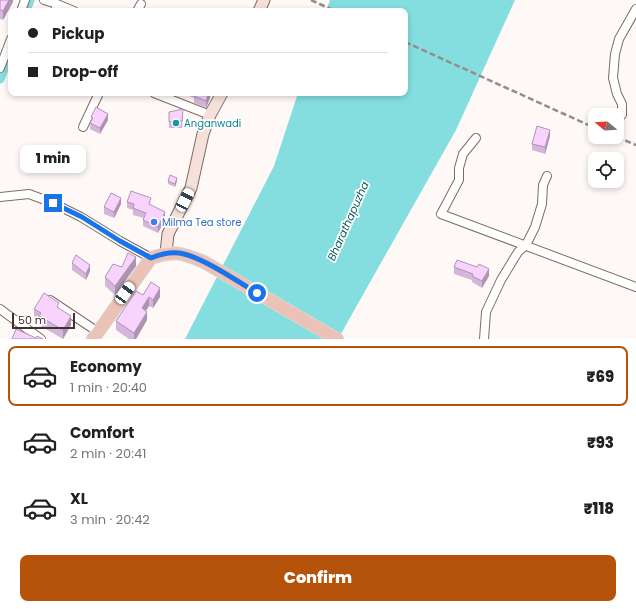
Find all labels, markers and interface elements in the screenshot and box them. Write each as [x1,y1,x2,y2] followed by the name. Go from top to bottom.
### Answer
[52,23,104,44] text: Pickup
[52,61,118,82] text: Drop-off
[588,108,624,144] north arrow
[588,108,624,188] map controls
[184,116,241,131] place label: Anganwadi
[171,118,181,128] marker: Anganwadi
[20,145,86,173] callout: 1 min
[36,149,70,168] text: 1 min
[588,152,624,188] button: locate
[323,178,373,263] water label: Bharathapuzha
[174,187,196,213] car
[44,194,62,212] route end
[162,215,242,230] place label: Milma Tea store
[149,217,159,227] marker: Milma Tea store
[113,280,137,306] car
[248,284,266,302] route start
[12,311,75,330] scale bar
[18,312,46,328] text: 50 m
[70,356,142,377] text: Economy
[22,358,58,394] icon: car
[587,366,614,387] text: ₹69
[70,378,147,397] text: 1 min · 20:40
[70,422,134,443] text: Comfort
[22,424,58,460] icon: car
[587,432,614,453] text: ₹93
[70,444,146,463] text: 2 min · 20:41
[70,488,88,509] text: XL
[22,490,58,526] icon: car
[584,498,614,519] text: ₹118
[70,510,150,529] text: 3 min · 20:42
[20,555,616,601] button: Confirm

